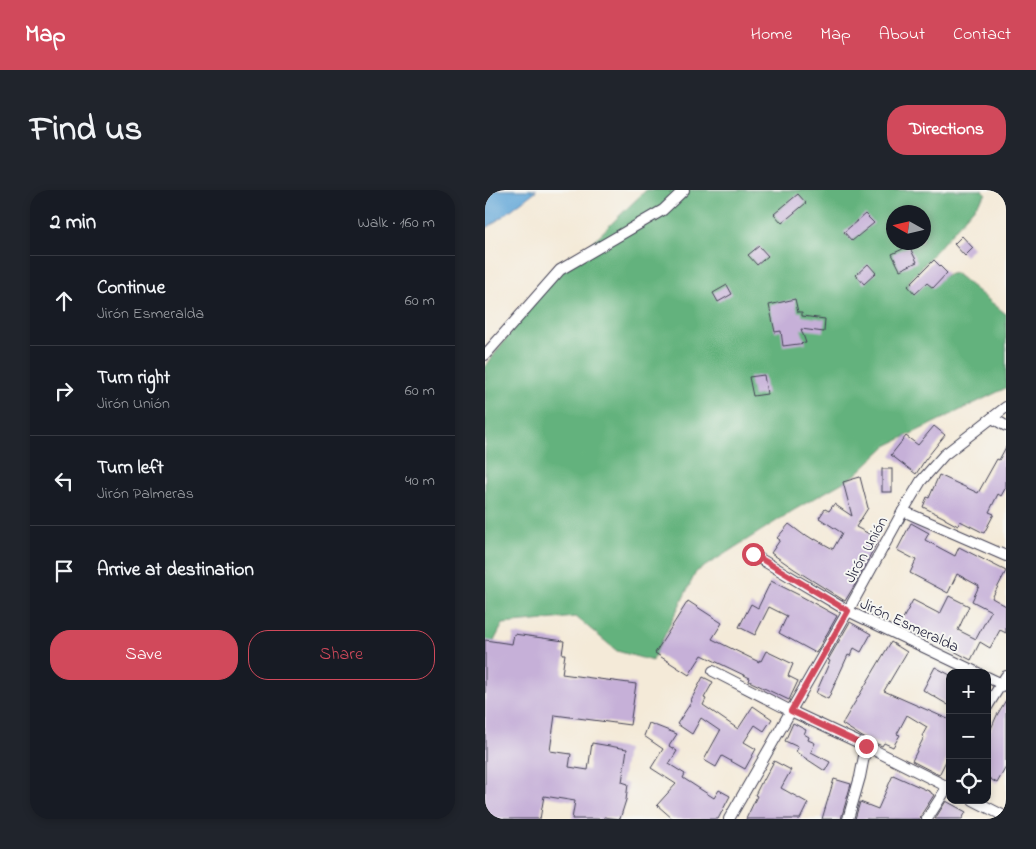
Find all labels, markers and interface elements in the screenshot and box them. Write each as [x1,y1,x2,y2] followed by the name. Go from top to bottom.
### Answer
[25,18,66,53] text: Map
[751,22,792,48] text: Home
[820,22,851,48] text: Map
[879,22,925,48] text: About
[953,22,1011,48] text: Contact
[30,105,142,156] text: Find us
[887,105,1006,155] button: Directions
[886,205,931,250] north arrow
[50,208,96,238] text: 2 min
[357,211,435,235] text: Walk · 160 m
[97,275,165,302] text: Continue
[50,287,78,315] icon: ahead
[405,289,435,313] text: 60 m
[97,302,204,326] text: Jirón Esmeralda
[97,365,170,392] text: Turn right
[50,377,78,405] icon: right
[405,379,435,403] text: 60 m
[97,392,170,416] text: Jirón Unión
[97,455,164,482] text: Turn left
[50,467,78,495] icon: left
[405,469,435,493] text: 40 m
[97,482,194,506] text: Jirón Palmeras
[839,512,895,588] street label: Jirón Unión
[742,543,765,566] route start
[50,557,78,585] icon: arrive
[97,557,254,584] text: Arrive at destination
[856,592,963,659] street label: Jirón Esmeralda
[50,630,238,680] button: Save
[248,630,435,680] button: Share
[946,669,991,804] map controls
[946,669,991,714] button: +
[946,714,991,759] button: −
[855,735,878,758] route end
[946,759,991,804] button: locate

